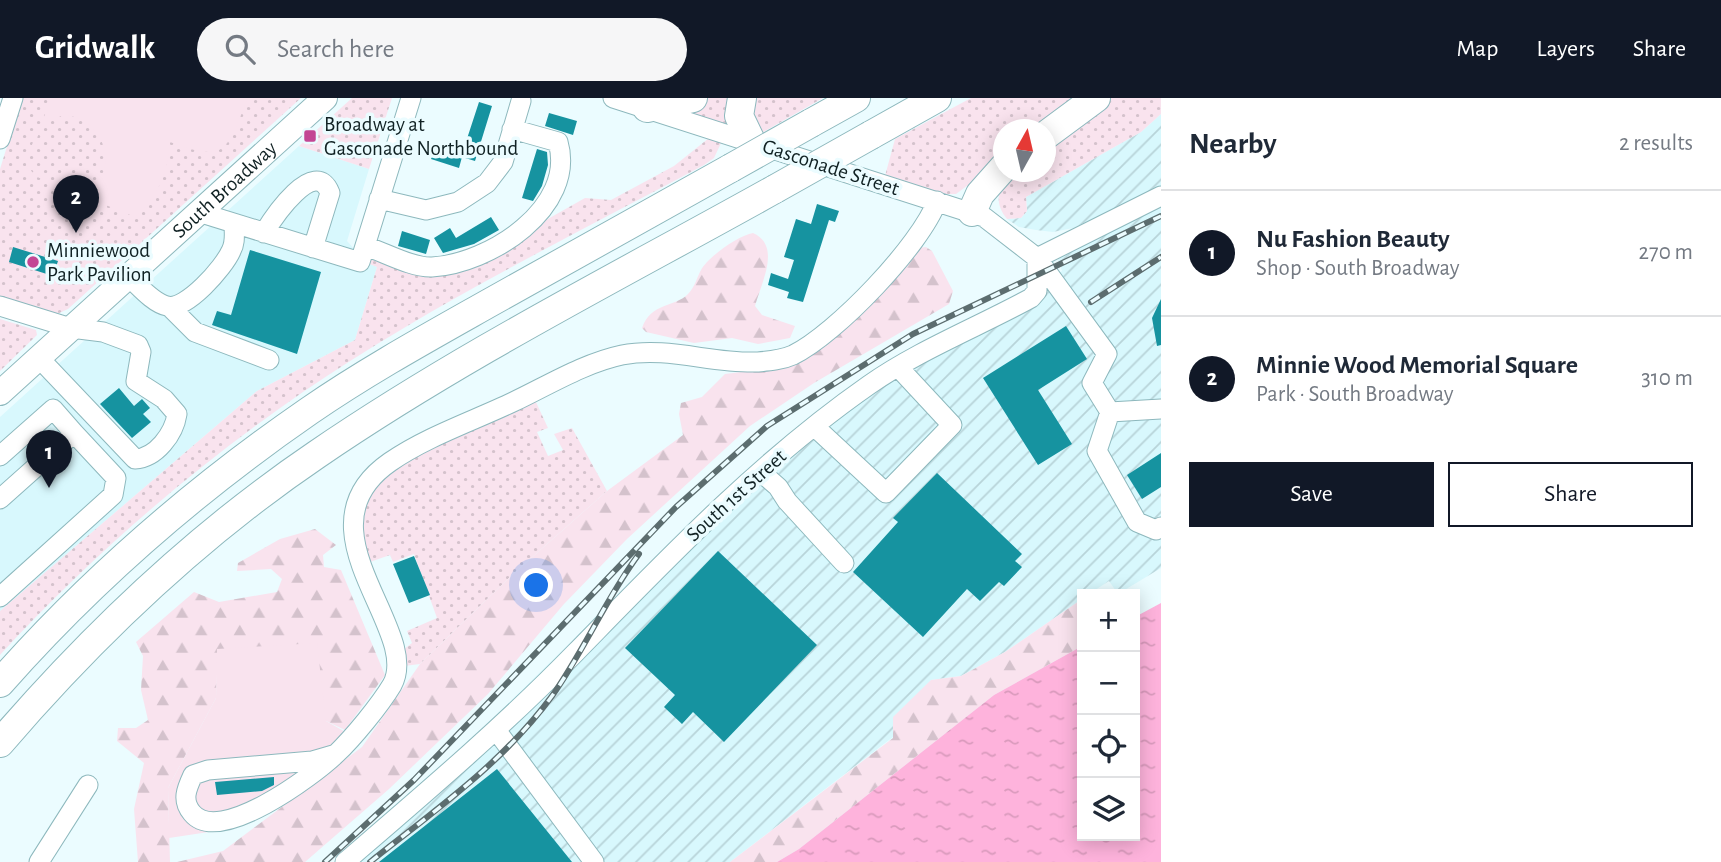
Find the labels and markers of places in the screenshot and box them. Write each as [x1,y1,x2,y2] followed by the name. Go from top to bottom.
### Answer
[324,114,518,159] place label: Broadway at Gasconade Northbound
[302,128,318,144] marker: Broadway at Gasconade Northbound
[53,175,99,233] pin: 2
[47,240,152,285] place label: Minniewood Park Pavilion
[25,254,41,270] marker: Minniewood Park Pavilion
[26,430,72,488] pin: 1

